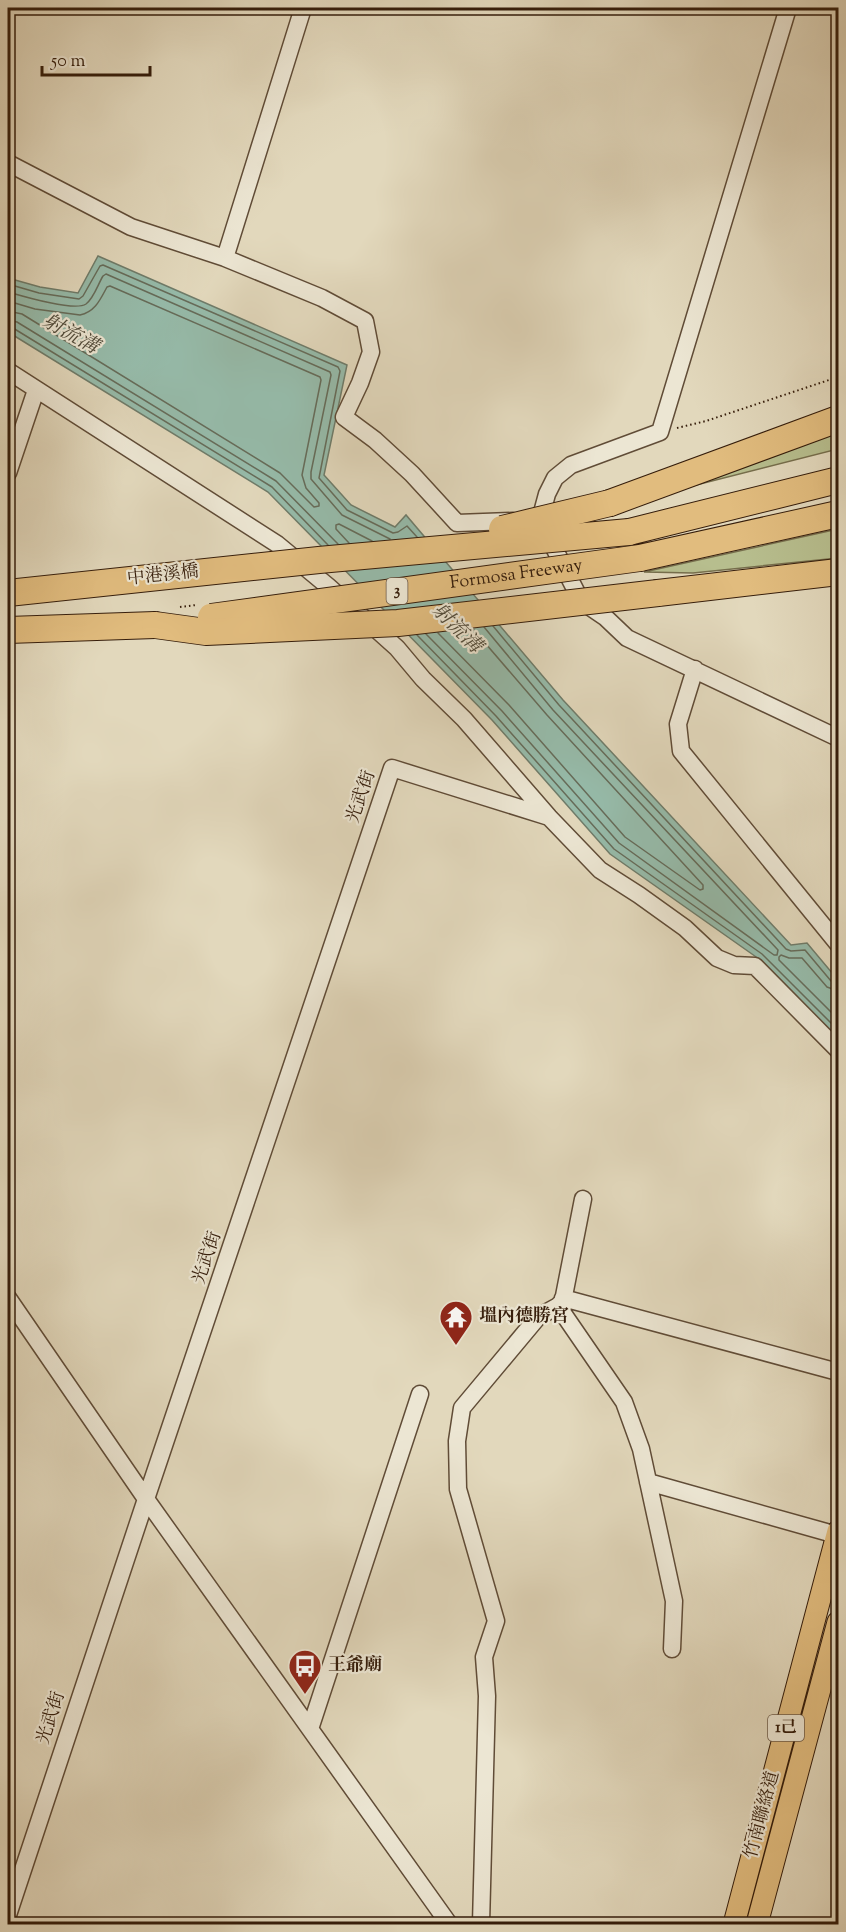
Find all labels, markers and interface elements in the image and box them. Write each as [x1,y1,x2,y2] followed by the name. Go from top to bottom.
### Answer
[42,39,150,77] scale bar
[50,49,86,75] text: 50 m
[37,308,106,364] water label: 射流溝
[448,553,584,597] street label: Formosa Freeway
[126,559,200,593] street label: 中港溪橋
[386,578,408,604] road number: 3
[425,598,490,663] water label: 射流溝
[341,767,383,827] street label: 光武街
[187,1228,229,1288] street label: 光武街
[438,1299,474,1346] temple icon: 塭內德勝宮
[479,1304,569,1330] place label: 塭內德勝宮
[287,1648,323,1695] bus stop icon: 王爺廟
[328,1653,382,1679] place label: 王爺廟
[31,1688,73,1748] street label: 光武街
[768,1715,804,1741] road number: 1己
[739,1768,787,1862] street label: 竹南聯絡道

